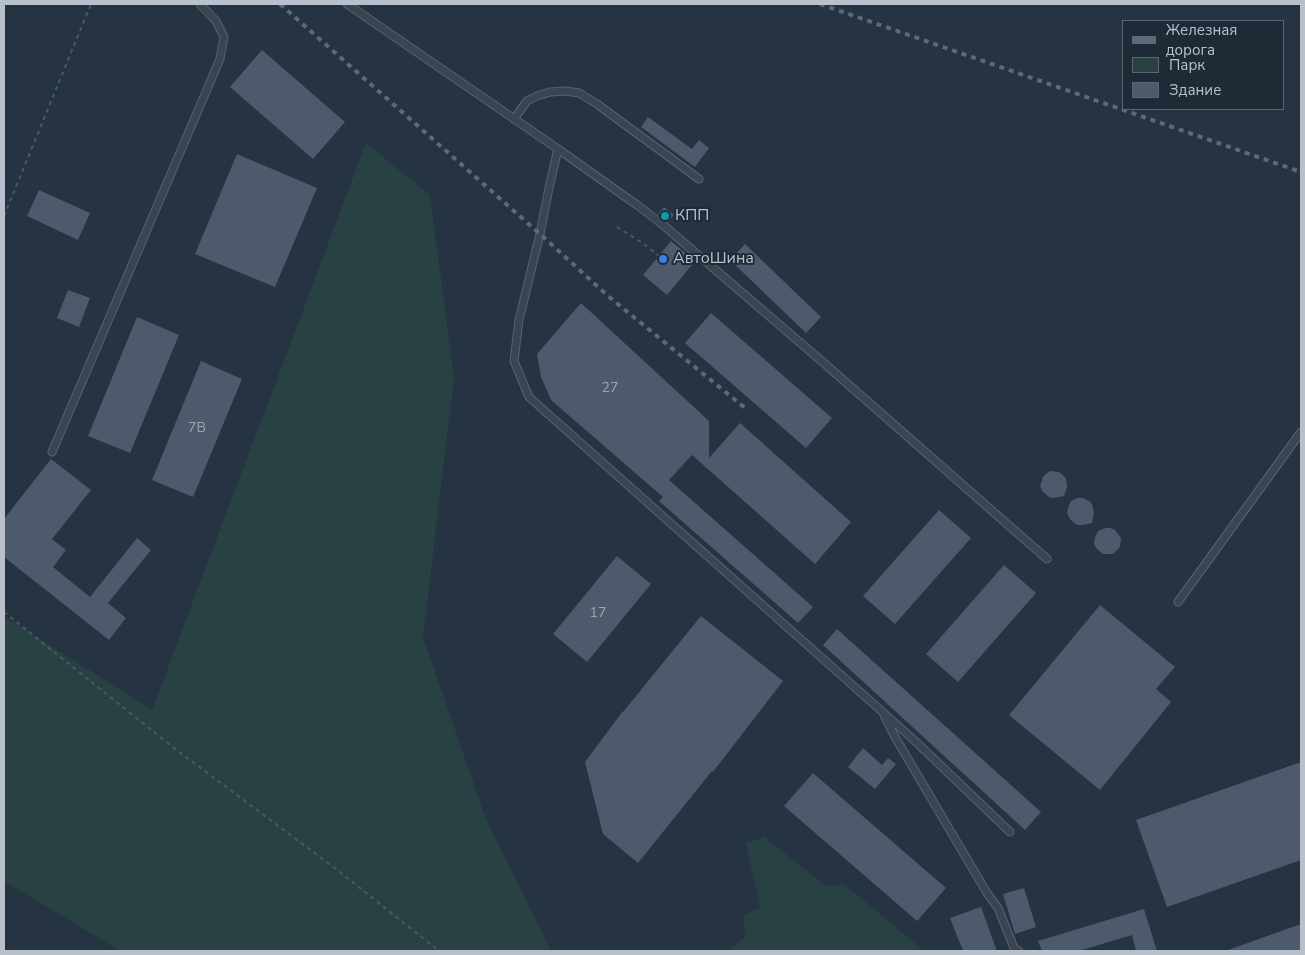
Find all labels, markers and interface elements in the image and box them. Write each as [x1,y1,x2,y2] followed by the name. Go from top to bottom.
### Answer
[1122,20,1285,110] legend
[1166,20,1237,60] text: Железная дорога
[1169,55,1205,75] text: Парк
[1169,80,1221,100] text: Здание
[675,206,709,226] place label: КПП
[659,210,671,222] marker: КПП
[673,249,754,269] place label: АвтоШина
[657,253,669,265] marker: АвтоШина
[602,381,618,397] house number: 27
[188,421,206,437] house number: 7В
[590,606,606,622] house number: 17

